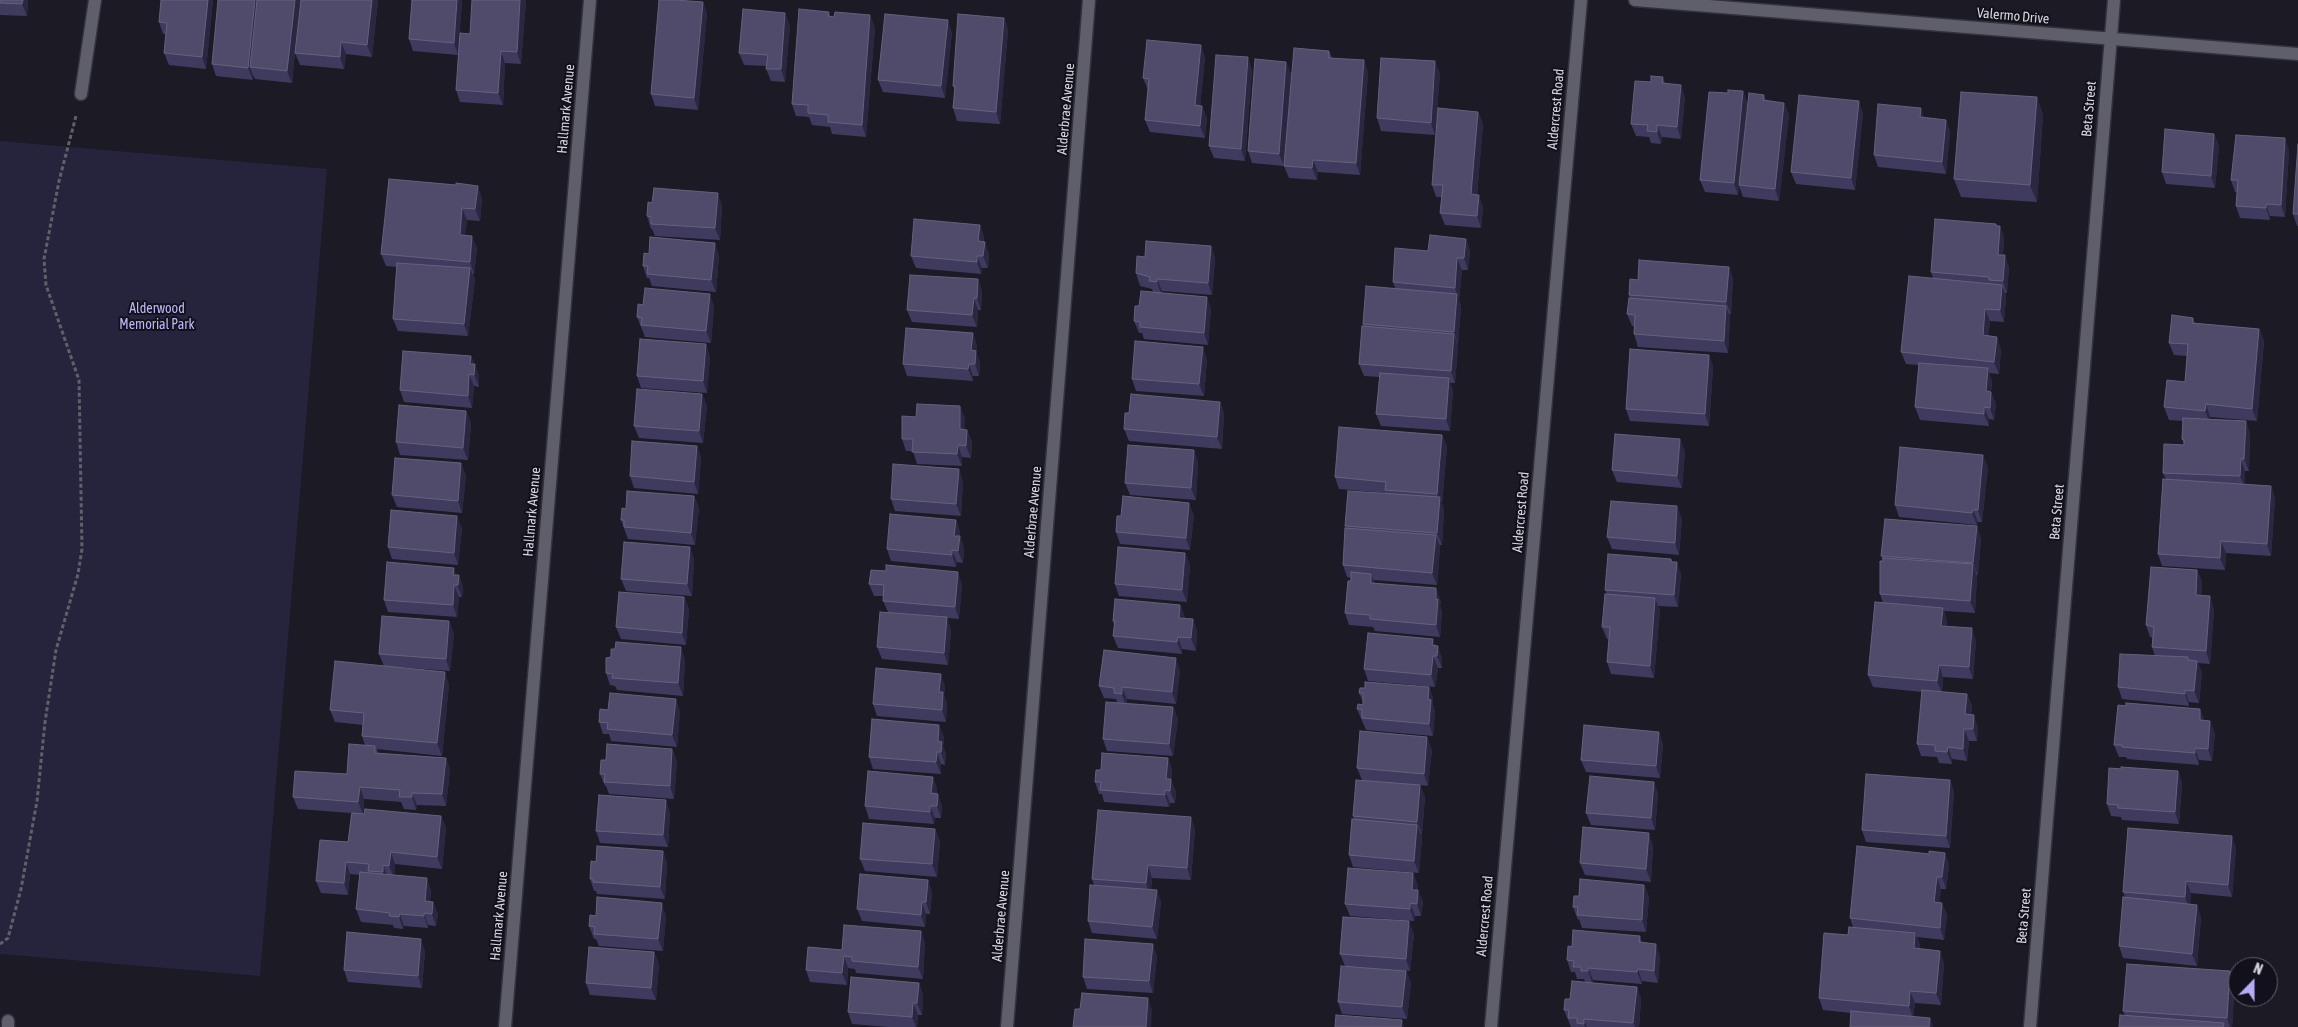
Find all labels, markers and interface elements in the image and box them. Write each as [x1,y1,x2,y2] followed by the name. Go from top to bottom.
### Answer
[1976,4,2050,28] street label: Valermo Drive
[1054,63,1078,155] street label: Alderbrae Avenue
[554,64,578,154] street label: Hallmark Avenue
[1544,68,1568,150] street label: Aldercrest Road
[2078,80,2100,138] street label: Beta Street
[119,301,195,334] park label: Alderwood Memorial Park
[1021,466,1045,558] street label: Alderbrae Avenue
[520,467,544,557] street label: Hallmark Avenue
[1509,471,1533,553] street label: Aldercrest Road
[2046,483,2068,541] street label: Beta Street
[989,870,1013,962] street label: Alderbrae Avenue
[487,871,511,961] street label: Hallmark Avenue
[1473,875,1497,957] street label: Aldercrest Road
[2013,887,2035,945] street label: Beta Street
[2228,957,2278,1007] north arrow
[2251,960,2265,978] text: N

